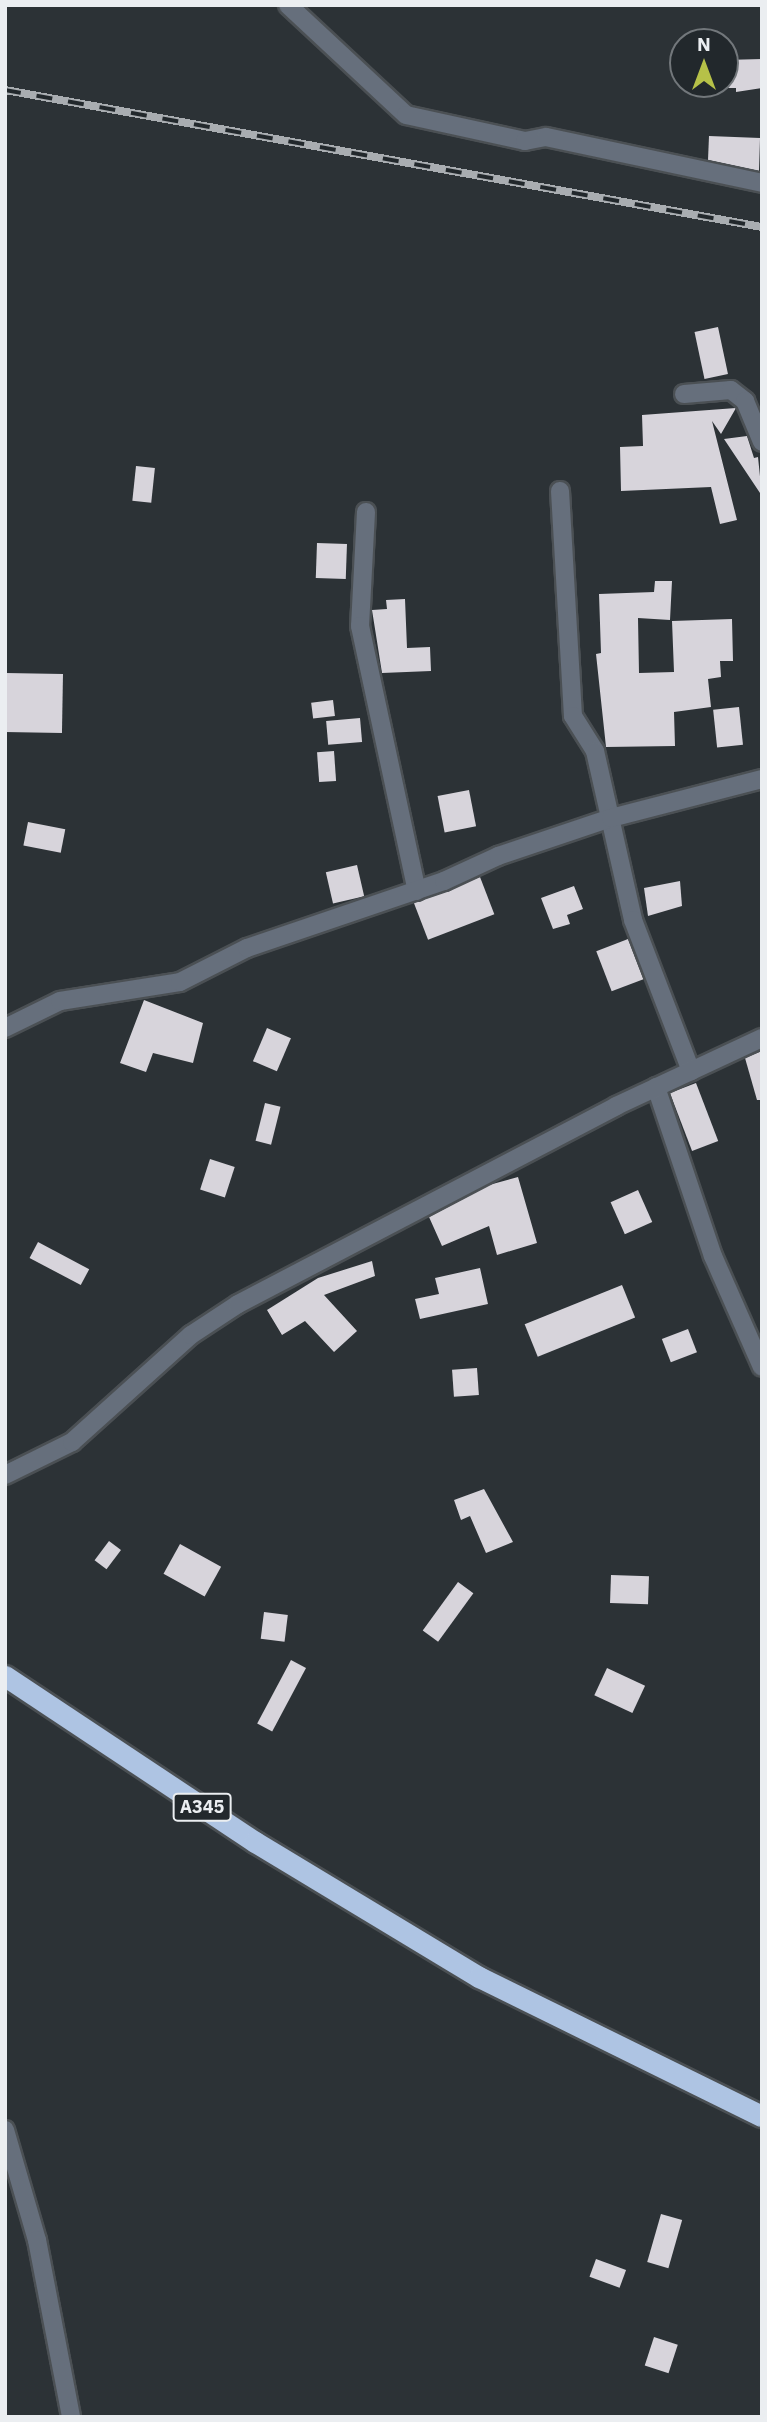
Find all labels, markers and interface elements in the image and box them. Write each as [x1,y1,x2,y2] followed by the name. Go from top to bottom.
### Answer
[669,28,739,98] north arrow
[697,32,711,56] text: N
[172,1793,232,1822] road number: A345

